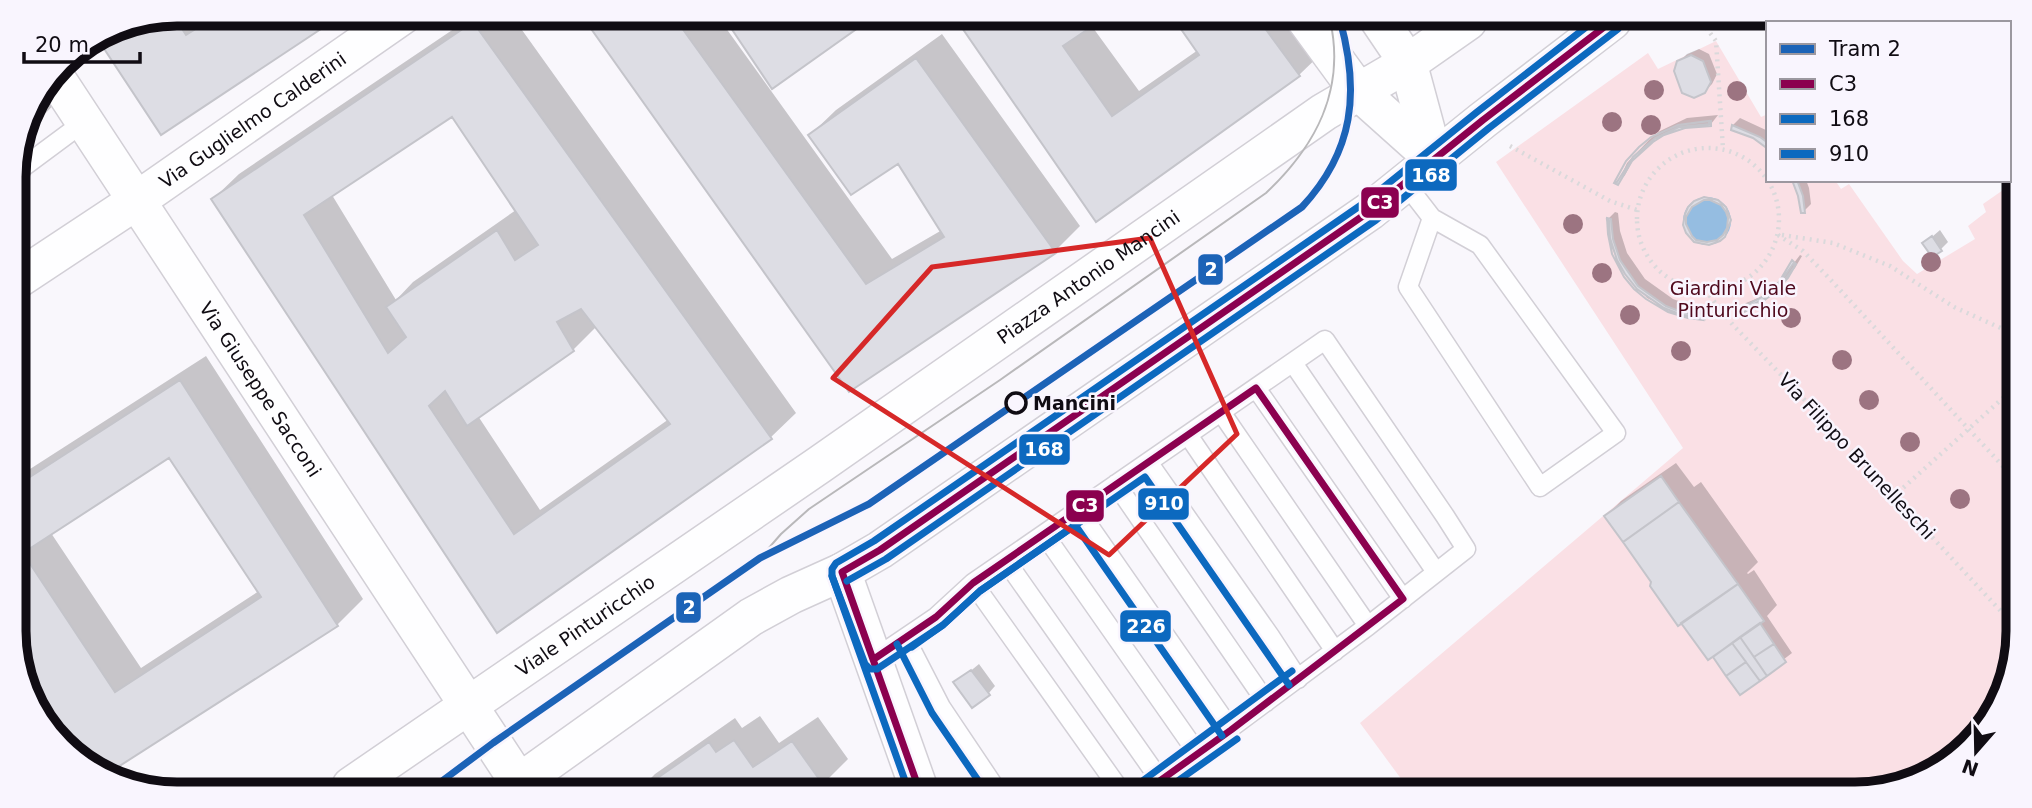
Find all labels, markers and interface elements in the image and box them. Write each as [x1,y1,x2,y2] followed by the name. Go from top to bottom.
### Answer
[24,21,140,65] scale bar
[1766,21,2011,182] legend
[35,33,89,57] text: 20 m
[1828,37,1901,61] text: Tram 2
[155,47,350,192] street label: Via Guglielmo Calderini
[1829,72,1857,96] text: C3
[1829,107,1869,131] text: 168
[1829,142,1869,166] text: 910
[1404,158,1458,192] line badge: 168
[1411,164,1451,186] text: 168
[1360,186,1400,219] line badge: C3
[1366,191,1394,213] text: C3
[993,205,1184,348] street label: Piazza Antonio Mancini
[1197,253,1224,286] line badge: 2
[1204,258,1218,280] text: 2
[1670,277,1796,321] park label: Giardini Viale Pinturicchio
[195,298,326,481] street label: Via Giuseppe Sacconi
[1774,368,1940,544] street label: Via Filippo Brunelleschi
[1005,392,1027,414] marker: Mancini
[1033,392,1116,414] place label: Mancini
[1018,433,1071,466] line badge: 168
[1024,438,1064,460] text: 168
[1137,487,1190,521] line badge: 910
[1065,489,1105,523] line badge: C3
[1144,492,1184,514] text: 910
[1071,494,1099,516] text: C3
[512,570,659,681] street label: Viale Pinturicchio
[675,591,702,624] line badge: 2
[682,596,696,618] text: 2
[1119,609,1172,643] line badge: 226
[1126,615,1166,637] text: 226
[1941,717,2011,787] north arrow
[1959,755,1981,781] text: N

